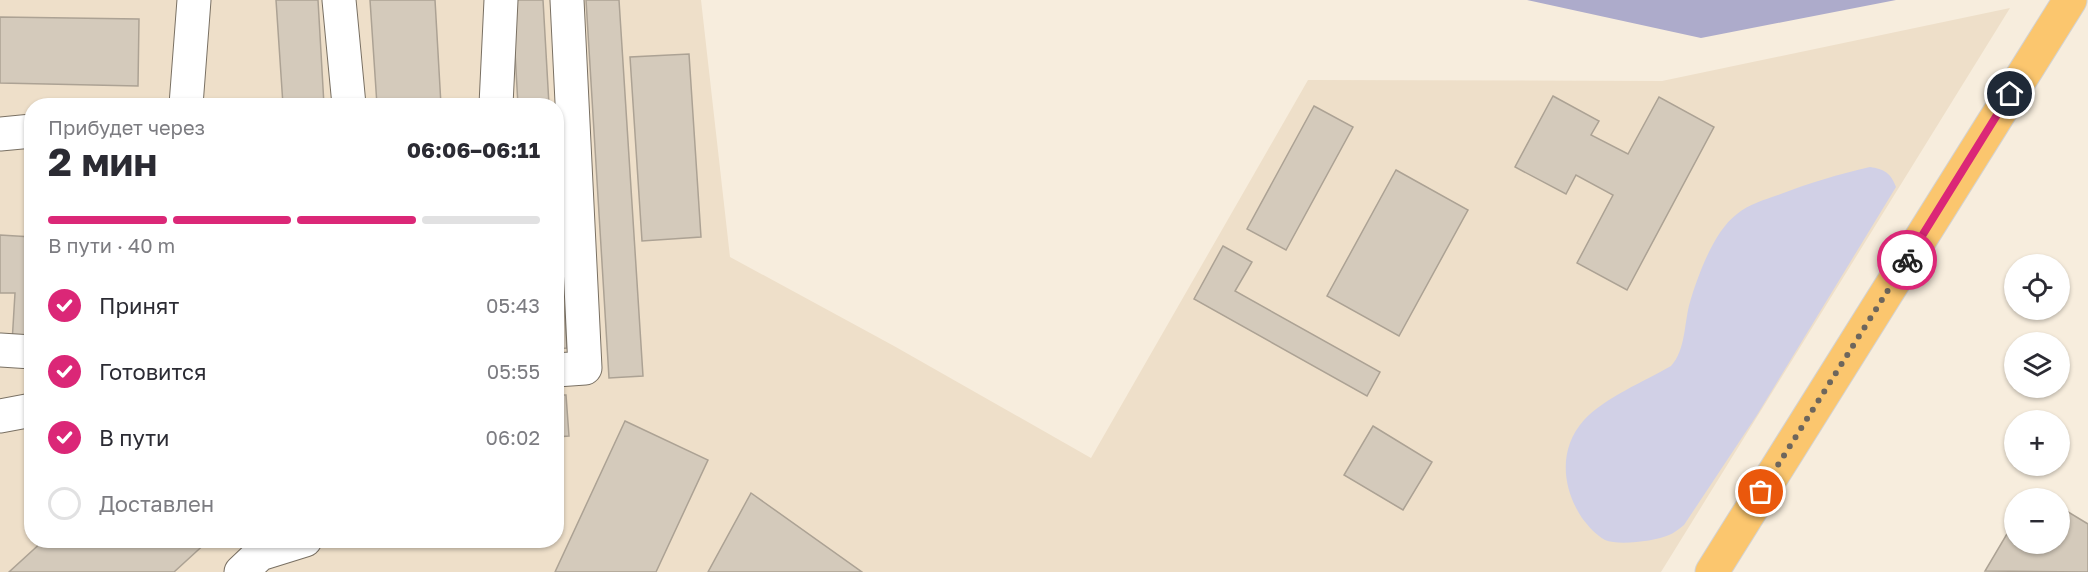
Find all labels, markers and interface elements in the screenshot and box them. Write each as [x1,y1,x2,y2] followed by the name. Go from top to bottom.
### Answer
[1984,68,2035,119] pin
[1993,77,2026,110] icon: home
[48,115,205,139] text: Прибудет через
[407,136,540,163] text: 06:06–06:11
[48,138,157,185] text: 2 мин
[1877,230,1937,290] courier
[48,233,175,257] text: В пути · 40 m
[1891,244,1924,277] icon: bike
[2004,254,2070,554] map controls
[2004,254,2070,320] button: locate
[48,289,81,322] icon: check
[99,292,179,319] text: Принят
[486,293,540,317] text: 05:43
[2004,332,2070,398] button: layers
[48,355,81,388] icon: check
[99,358,207,385] text: Готовится
[487,359,540,383] text: 05:55
[2004,410,2070,476] button: +
[48,421,81,454] icon: check
[99,424,169,451] text: В пути
[486,425,540,449] text: 06:02
[1735,466,1786,517] pin
[1744,475,1777,508] icon: bag
[2004,488,2070,554] button: −
[99,490,214,517] text: Доставлен

